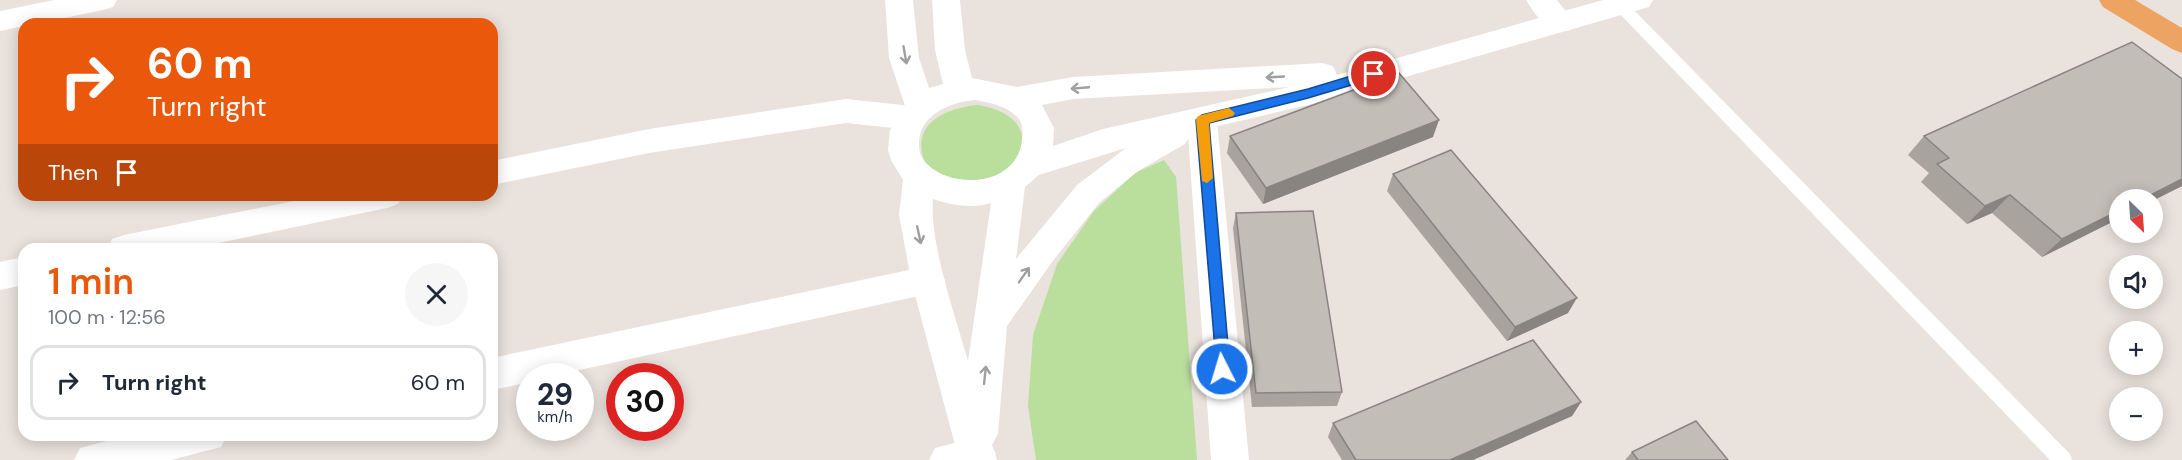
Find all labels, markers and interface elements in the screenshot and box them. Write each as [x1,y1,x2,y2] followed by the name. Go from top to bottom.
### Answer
[147,36,253,91] text: 60 m
[48,42,126,120] icon: right
[899,45,910,64] one-way arrow
[1348,48,1399,99] pin
[1357,57,1390,90] icon: arrive
[1265,72,1285,83] one-way arrow
[1071,82,1091,93] one-way arrow
[147,89,267,124] text: Turn right
[110,156,143,189] icon: arrive
[48,158,98,187] text: Then
[2109,189,2163,243] north arrow
[2109,189,2163,441] map controls
[914,225,925,244] one-way arrow
[2109,255,2163,309] button: sound
[48,258,134,305] text: 1 min
[405,263,468,326] button: close
[1018,267,1030,283] one-way arrow
[48,304,166,330] text: 100 m · 12:56
[2109,321,2163,375] button: +
[1190,337,1254,401] position arrow
[606,363,684,441] speed limit sign: 30
[980,365,991,385] one-way arrow
[51,366,84,399] icon: right
[102,368,207,397] text: Turn right
[411,368,465,397] text: 60 m
[537,375,573,414] text: 29
[2109,387,2163,441] button: −
[537,407,573,427] text: km/h

